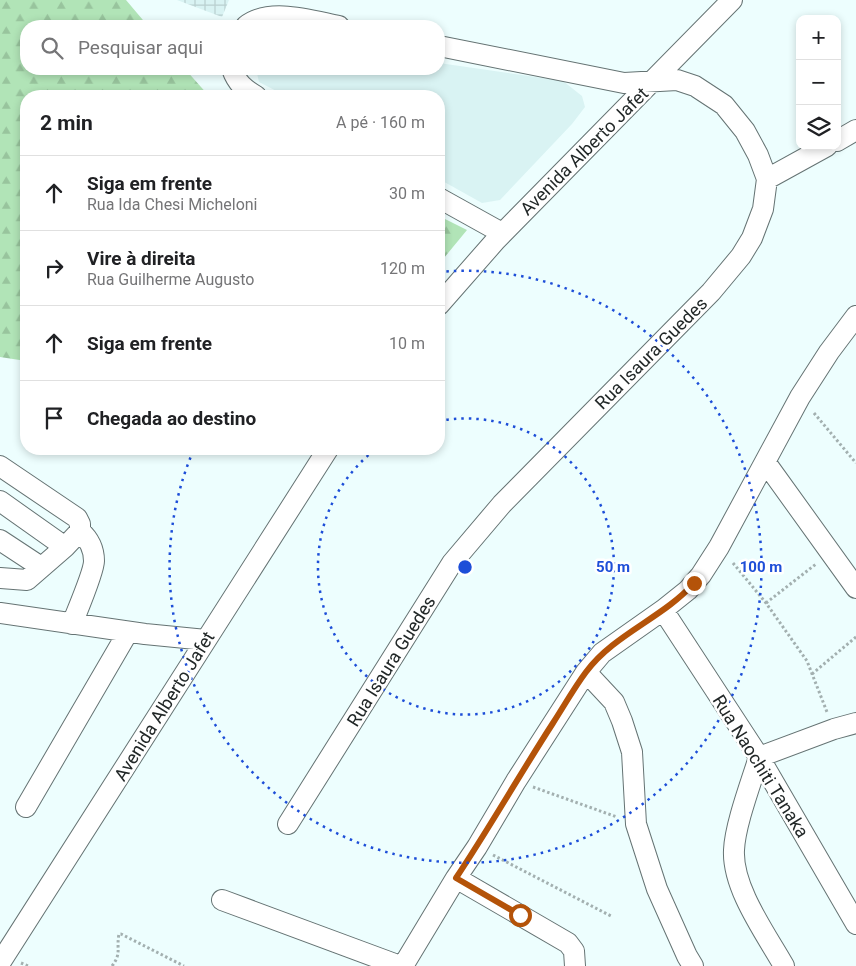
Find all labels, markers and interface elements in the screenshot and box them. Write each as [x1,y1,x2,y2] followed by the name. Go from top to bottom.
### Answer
[796,15,841,150] map controls
[796,15,841,60] button: +
[20,20,445,75] search box
[38,34,66,62] icon: search
[78,36,203,59] text: Pesquisar aqui
[796,60,841,105] button: −
[516,83,652,219] street label: Avenida Alberto Jafet
[796,105,841,150] button: layers
[40,111,93,135] text: 2 min
[336,113,425,132] text: A pé · 160 m
[87,172,212,195] text: Siga em frente
[40,179,68,207] icon: ahead
[389,184,425,203] text: 30 m
[87,195,258,214] text: Rua Ida Chesi Micheloni
[87,247,196,270] text: Vire à direita
[40,254,68,282] icon: right
[380,259,425,278] text: 120 m
[87,270,255,289] text: Rua Guilherme Augusto
[591,293,711,413] street label: Rua Isaura Guedes
[40,329,68,357] icon: ahead
[87,332,212,355] text: Siga em frente
[389,334,425,353] text: 10 m
[40,404,68,432] icon: arrive
[87,407,256,430] text: Chegada ao destino
[456,558,474,576] centre of rings
[596,558,630,576] text: 50 m
[740,558,782,576] text: 100 m
[683,572,706,595] route end
[342,592,440,730] street label: Rua Isaura Guedes
[109,627,219,785] street label: Avenida Alberto Jafet
[709,691,813,841] street label: Rua Naochiti Tanaka
[509,904,532,927] route start

